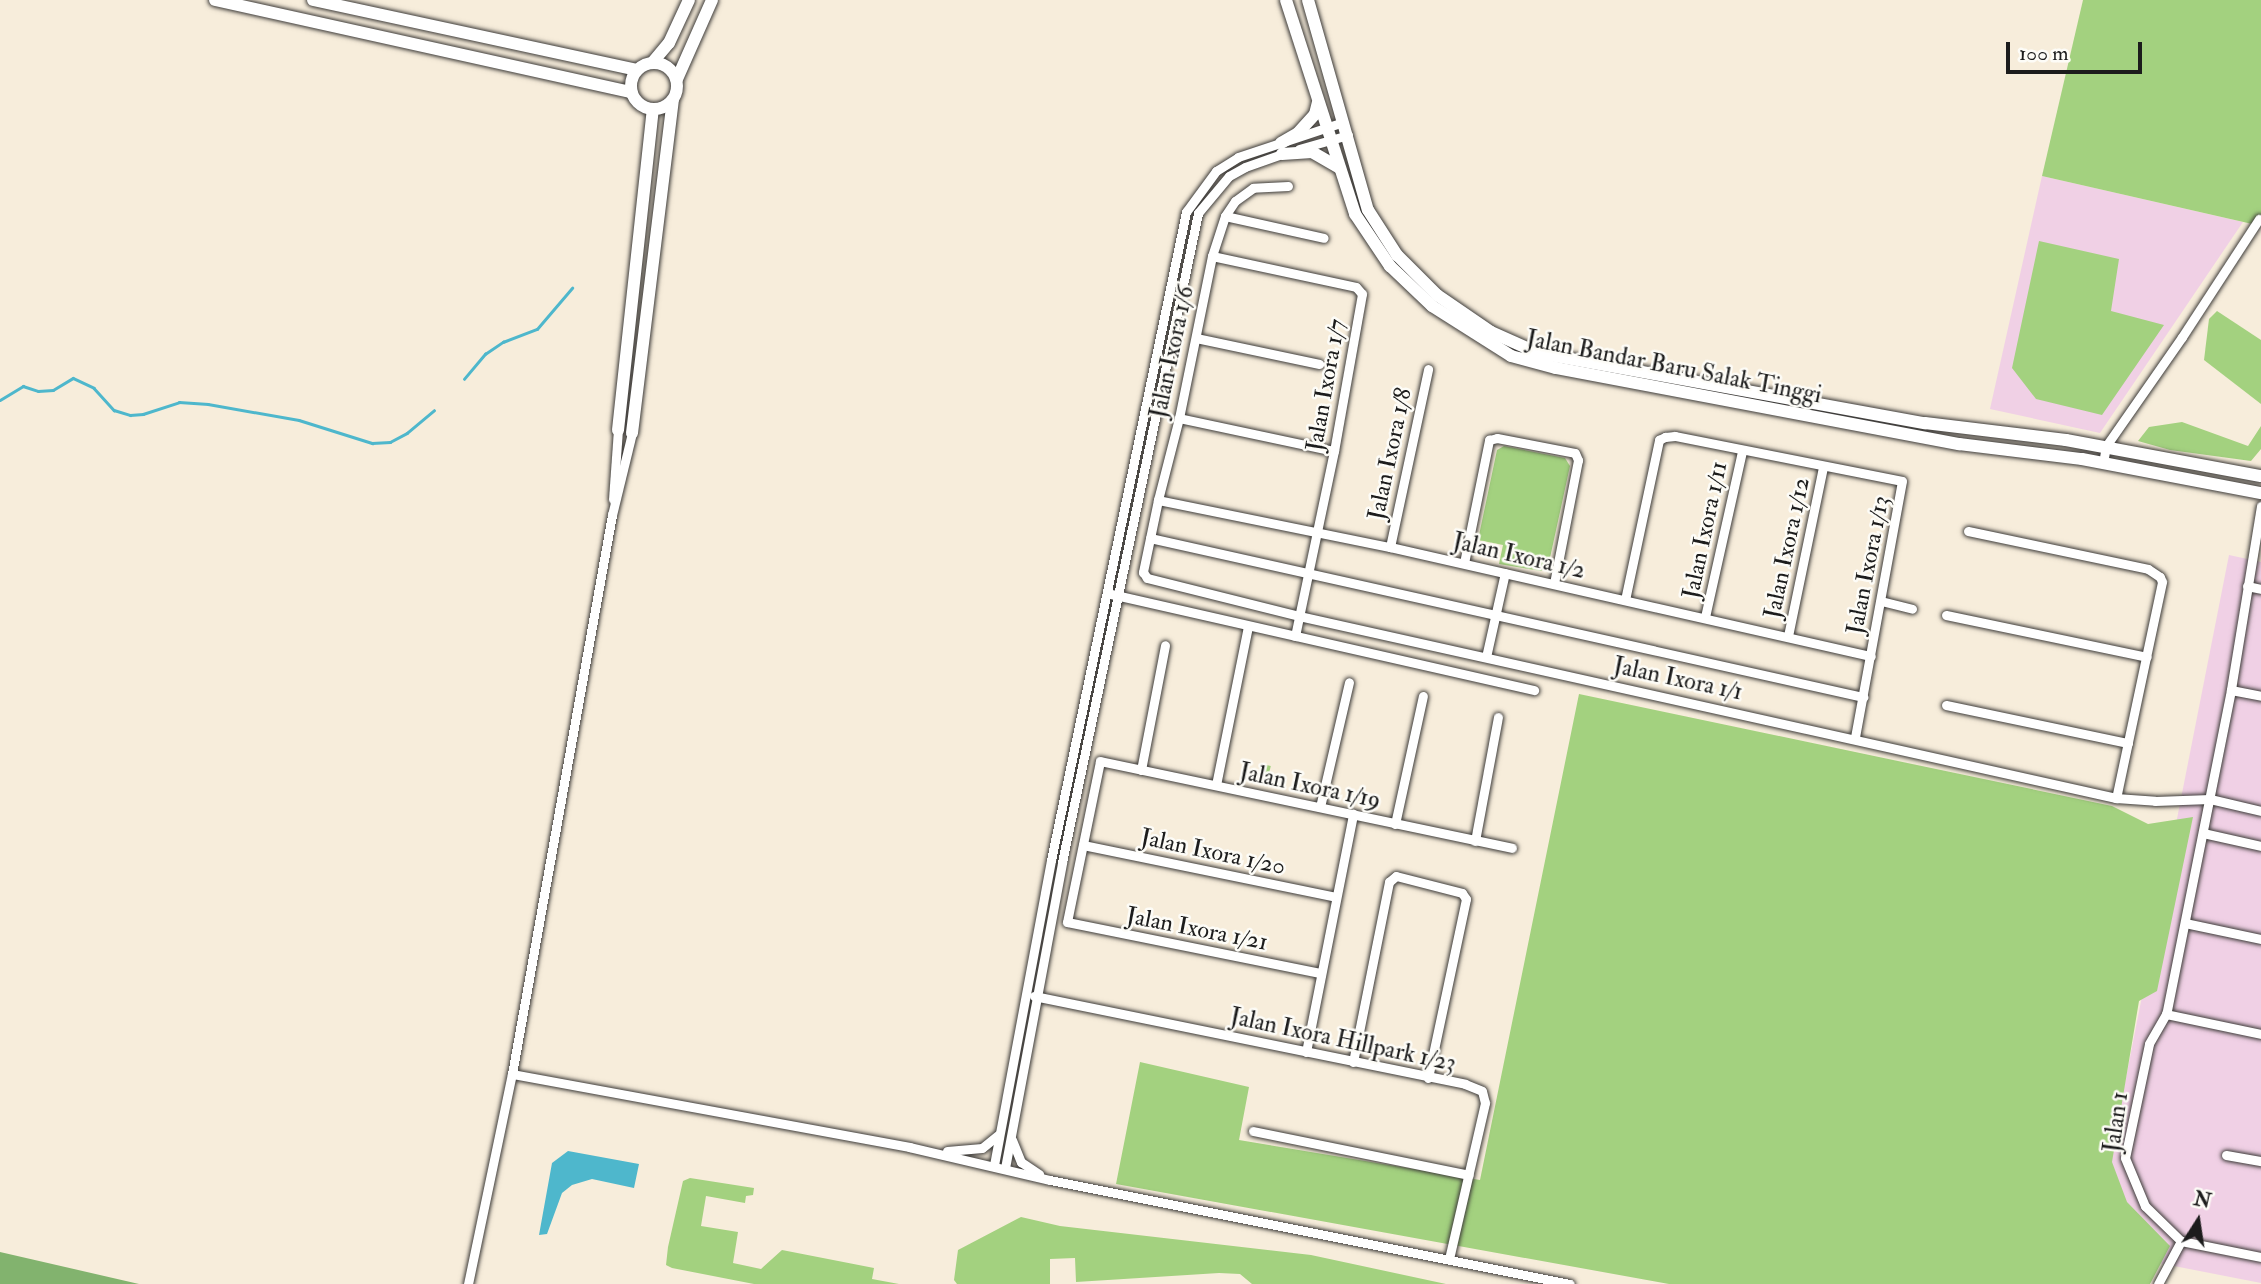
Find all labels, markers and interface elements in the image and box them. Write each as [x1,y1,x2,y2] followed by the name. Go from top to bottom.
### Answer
[2009,28,2146,72] scale bar
[2019,40,2069,67] text: 100 m
[1144,283,1200,421] street label: Jalan Ixora 1/6
[1300,317,1352,453] street label: Jalan Ixora 1/7
[1524,324,1824,410] street label: Jalan Bandar Baru Salak Tinggi
[1362,385,1418,523] street label: Jalan Ixora 1/8
[1676,459,1734,601] street label: Jalan Ixora 1/11
[1758,475,1816,621] street label: Jalan Ixora 1/12
[1840,493,1896,637] street label: Jalan Ixora 1/13
[1450,527,1588,585] street label: Jalan Ixora 1/2
[1611,651,1745,707] street label: Jalan Ixora 1/1
[1237,757,1383,815] street label: Jalan Ixora 1/19
[1138,823,1288,881] street label: Jalan Ixora 1/20
[1124,901,1270,957] street label: Jalan Ixora 1/21
[1228,1002,1458,1078] street label: Jalan Ixora Hillpark 1/23
[2097,1090,2135,1154] street label: Jalan 1
[2163,1186,2233,1256] north arrow
[2192,1187,2213,1214] text: N

